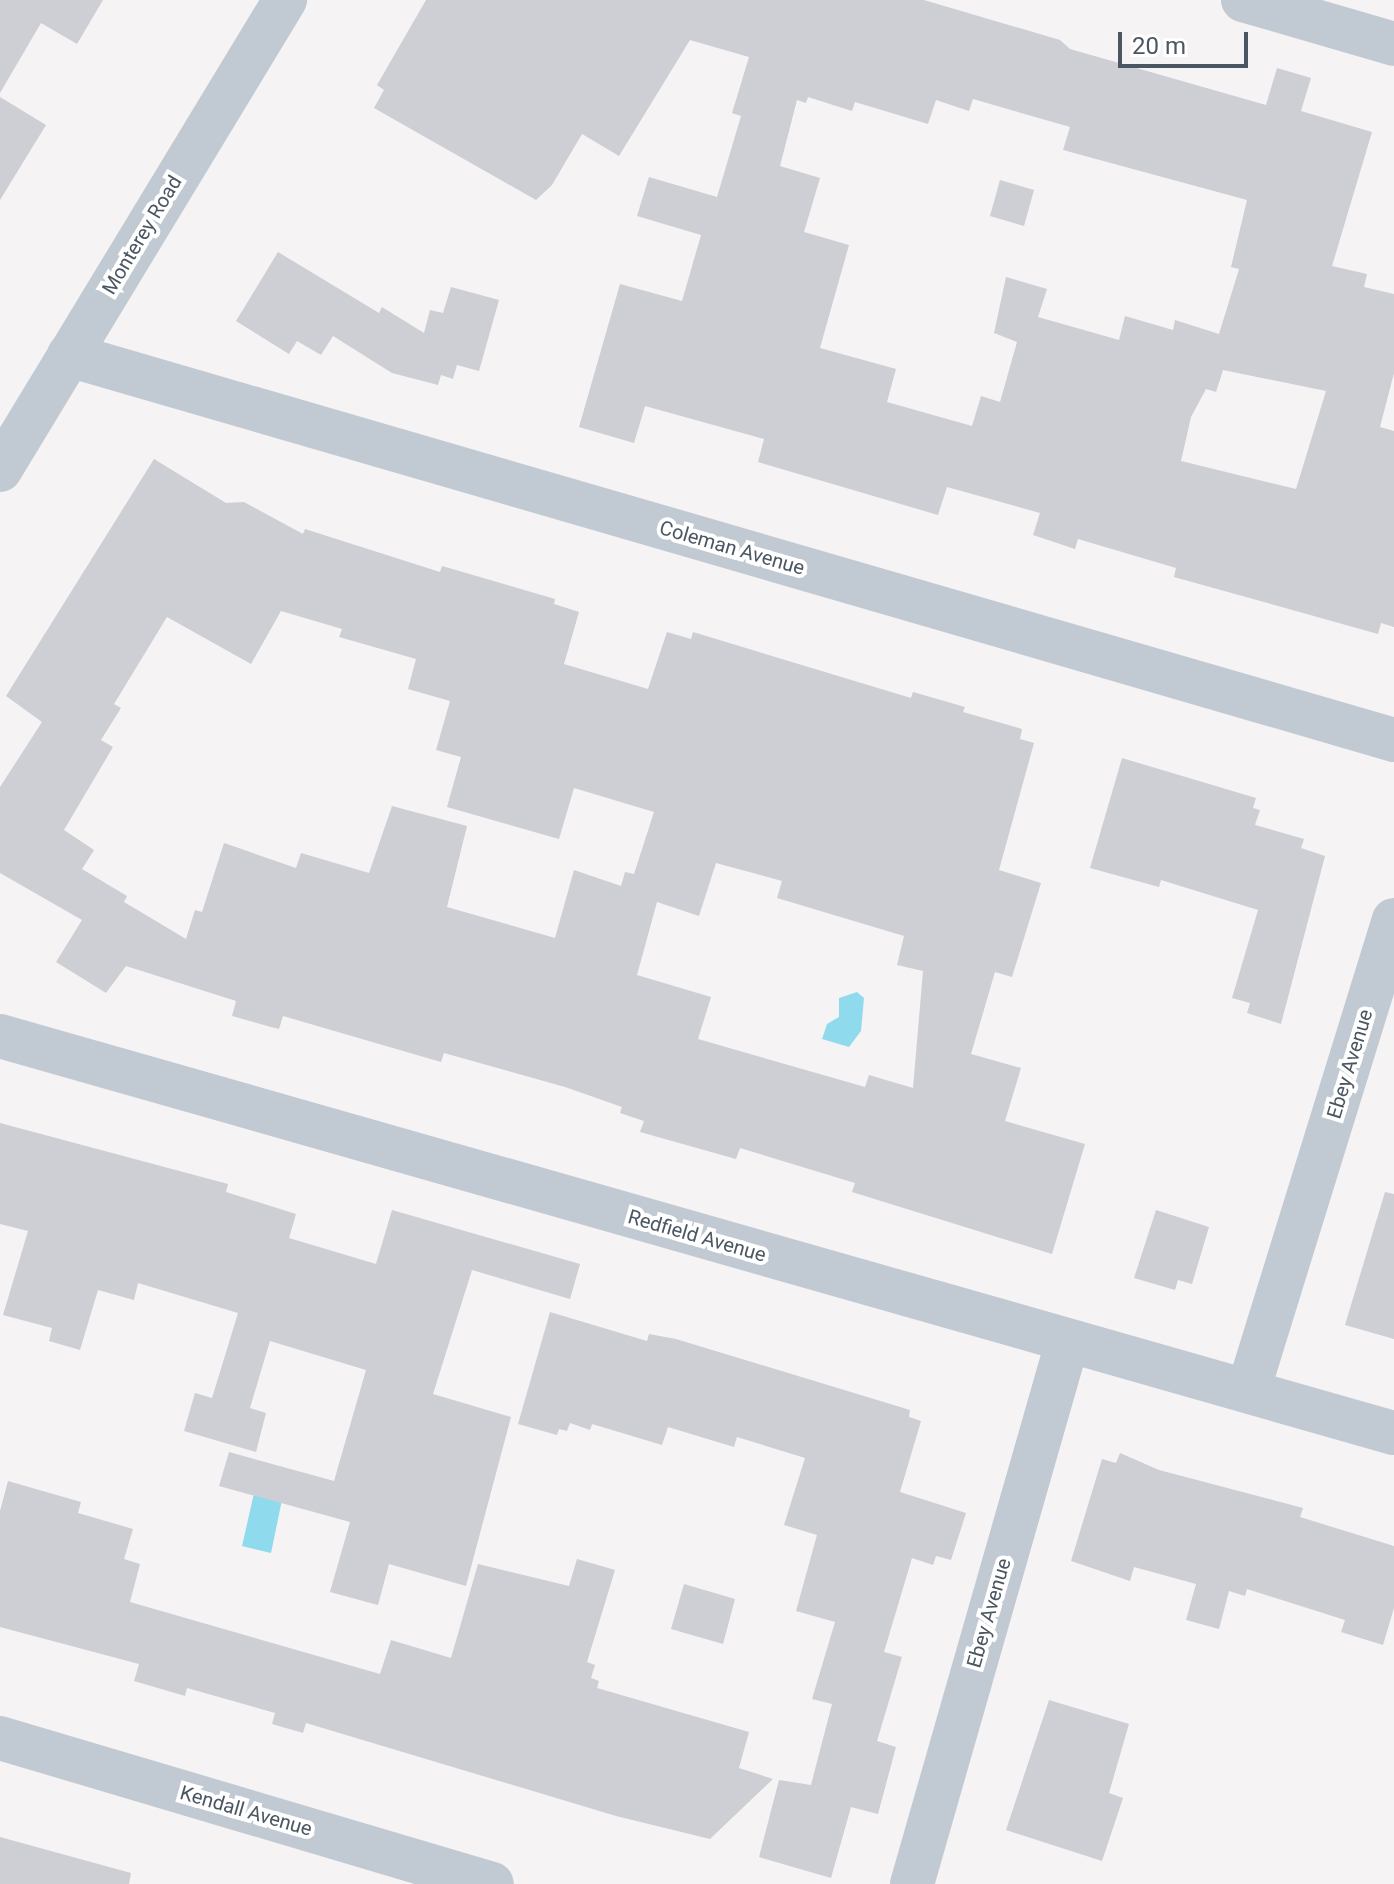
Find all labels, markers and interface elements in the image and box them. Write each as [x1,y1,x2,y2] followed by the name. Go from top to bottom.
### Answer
[1122,16,1252,66] scale bar
[1132,32,1186,60] text: 20 m
[97,171,187,299] street label: Monterey Road
[657,516,807,580] street label: Coleman Avenue
[1322,1007,1378,1121] street label: Ebey Avenue
[625,1205,769,1267] street label: Redfield Avenue
[962,1555,1016,1671] street label: Ebey Avenue
[177,1781,315,1841] street label: Kendall Avenue

